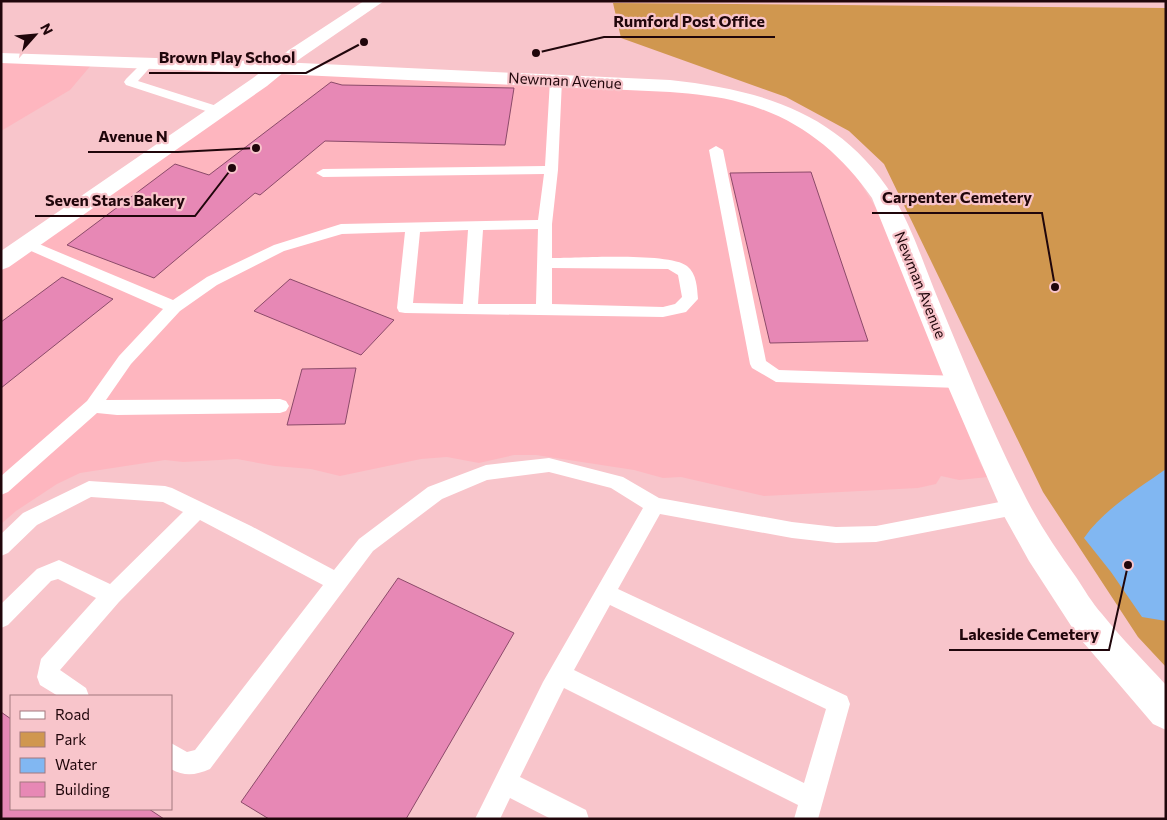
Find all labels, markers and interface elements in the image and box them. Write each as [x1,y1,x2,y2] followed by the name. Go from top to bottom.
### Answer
[604,6,775,37] callout: Rumford Post Office
[10,10,60,60] north arrow
[613,11,765,30] text: Rumford Post Office
[37,20,57,37] text: N
[149,42,306,73] callout: Brown Play School
[159,47,295,66] text: Brown Play School
[508,68,622,92] street label: Newman Avenue
[88,121,178,152] callout: Avenue N
[98,126,168,145] text: Avenue N
[872,182,1042,213] callout: Carpenter Cemetery
[35,185,195,216] callout: Seven Stars Bakery
[882,187,1032,206] text: Carpenter Cemetery
[45,190,185,209] text: Seven Stars Bakery
[891,229,951,341] street label: Newman Avenue
[949,619,1109,650] callout: Lakeside Cemetery
[959,624,1099,643] text: Lakeside Cemetery
[10,695,172,810] legend
[55,705,90,723] text: Road
[55,730,86,748] text: Park
[55,755,97,773] text: Water
[55,780,110,798] text: Building

